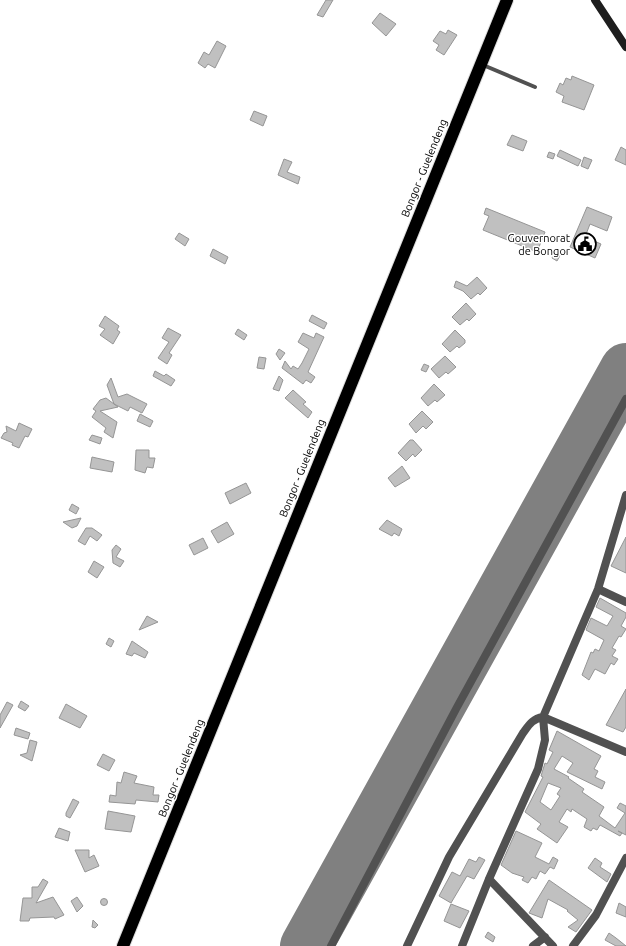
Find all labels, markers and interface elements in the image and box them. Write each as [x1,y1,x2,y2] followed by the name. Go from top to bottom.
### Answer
[399,117,449,219] street label: Bongor - Guelendeng
[572,231,598,257] public building icon: Gouvernorat de Bongor
[508,232,571,257] place label: Gouvernorat de Bongor
[277,417,327,519] street label: Bongor - Guelendeng
[156,717,206,819] street label: Bongor - Guelendeng

